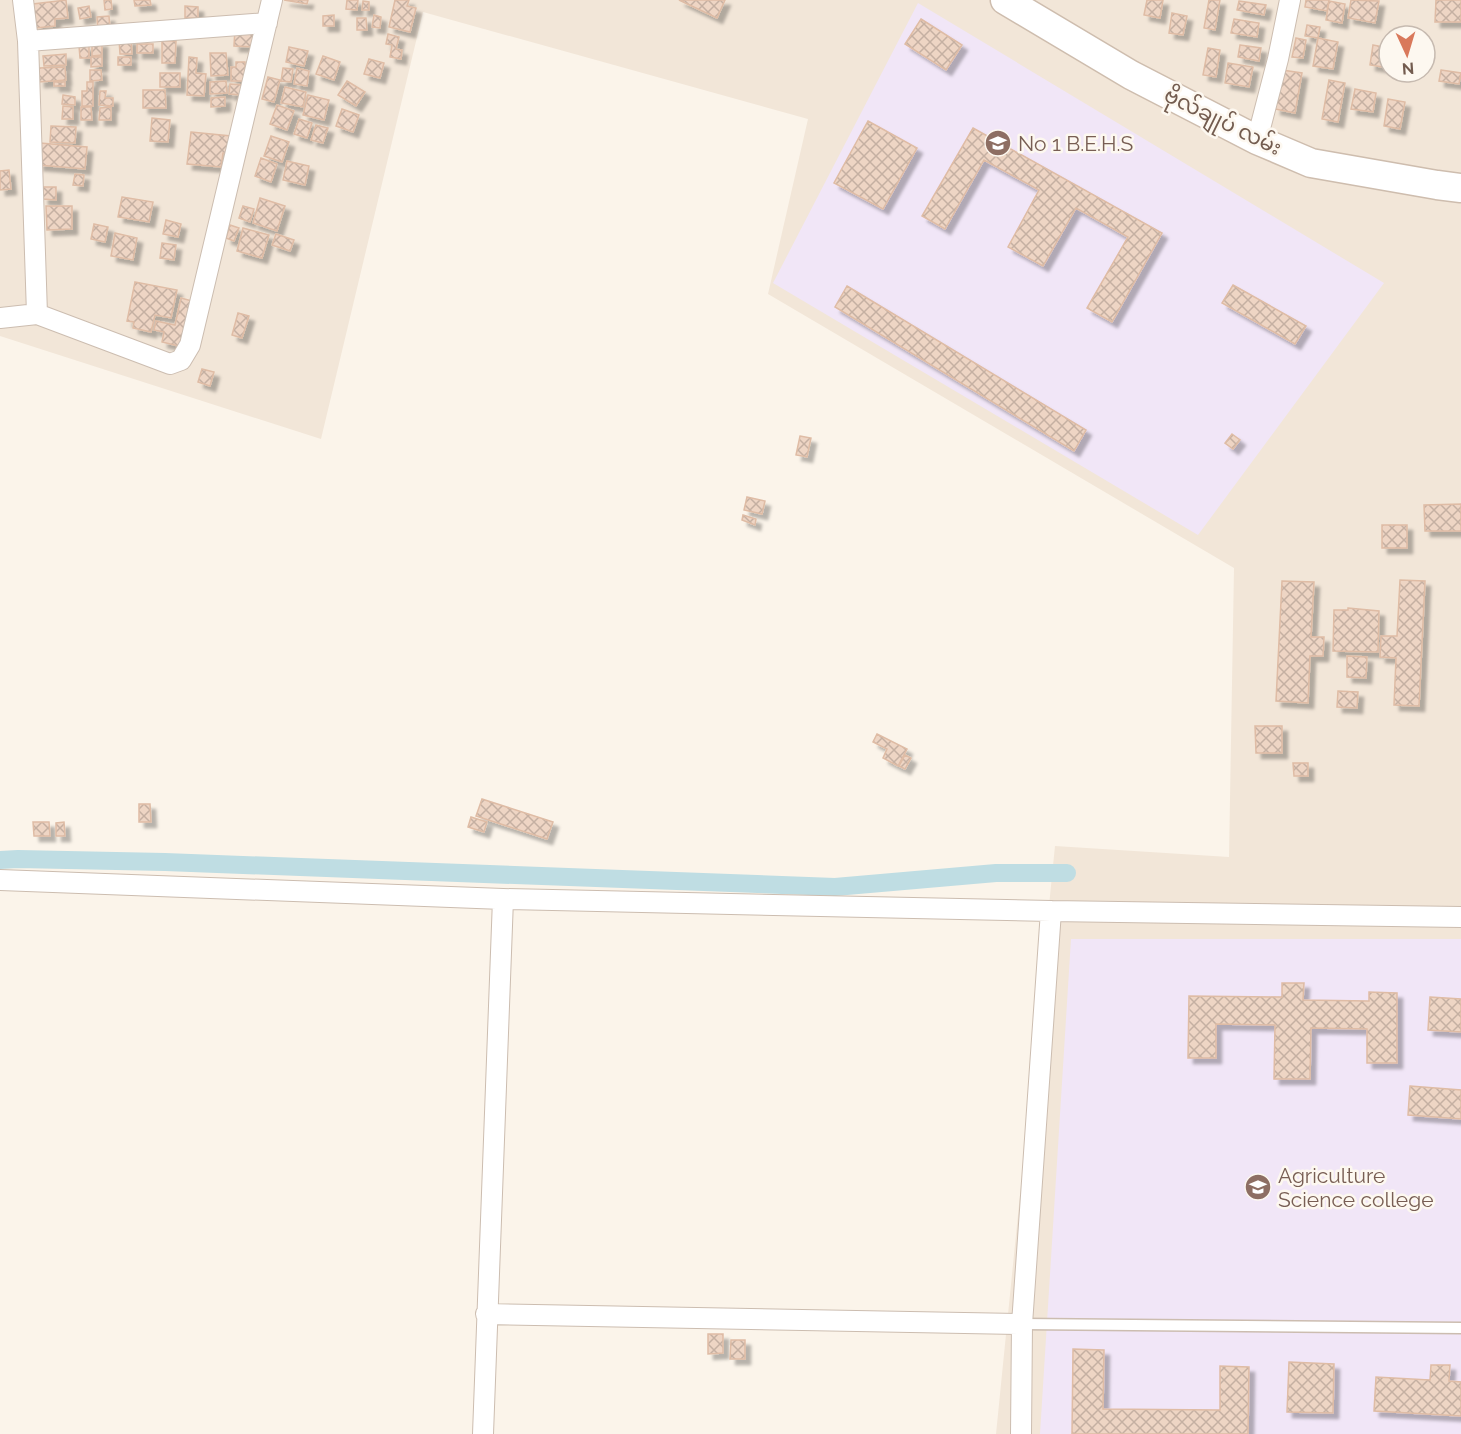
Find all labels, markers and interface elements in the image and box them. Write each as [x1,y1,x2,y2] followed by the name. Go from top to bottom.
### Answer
[1377,24,1437,84] north arrow
[1401,59,1415,78] text: N
[1158,79,1287,166] street label: ဗိုလ်ချုပ် လမ်း
[983,128,1013,158] school or university icon: No 1 B.E.H.S
[1018,131,1133,156] place label: No 1 B.E.H.S
[1278,1163,1434,1212] place label: Agriculture Science college
[1243,1172,1273,1202] school or university icon: Agriculture Science college

